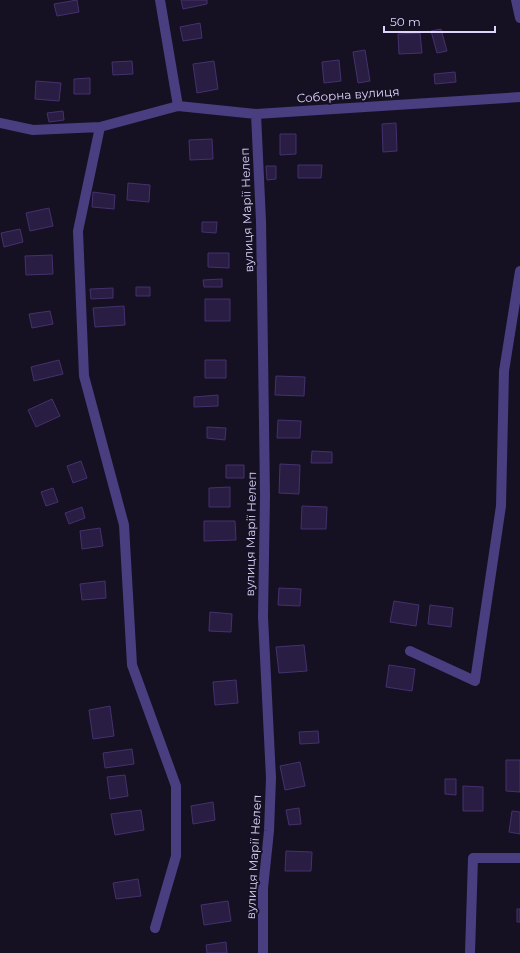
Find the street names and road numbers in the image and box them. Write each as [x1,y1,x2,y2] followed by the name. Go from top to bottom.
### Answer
[296,83,400,106] street label: Соборна вулиця
[237,147,256,273] street label: вулиця Марії Нелеп
[242,471,259,597] street label: вулиця Марії Нелеп
[243,794,264,920] street label: вулиця Марії Нелеп

